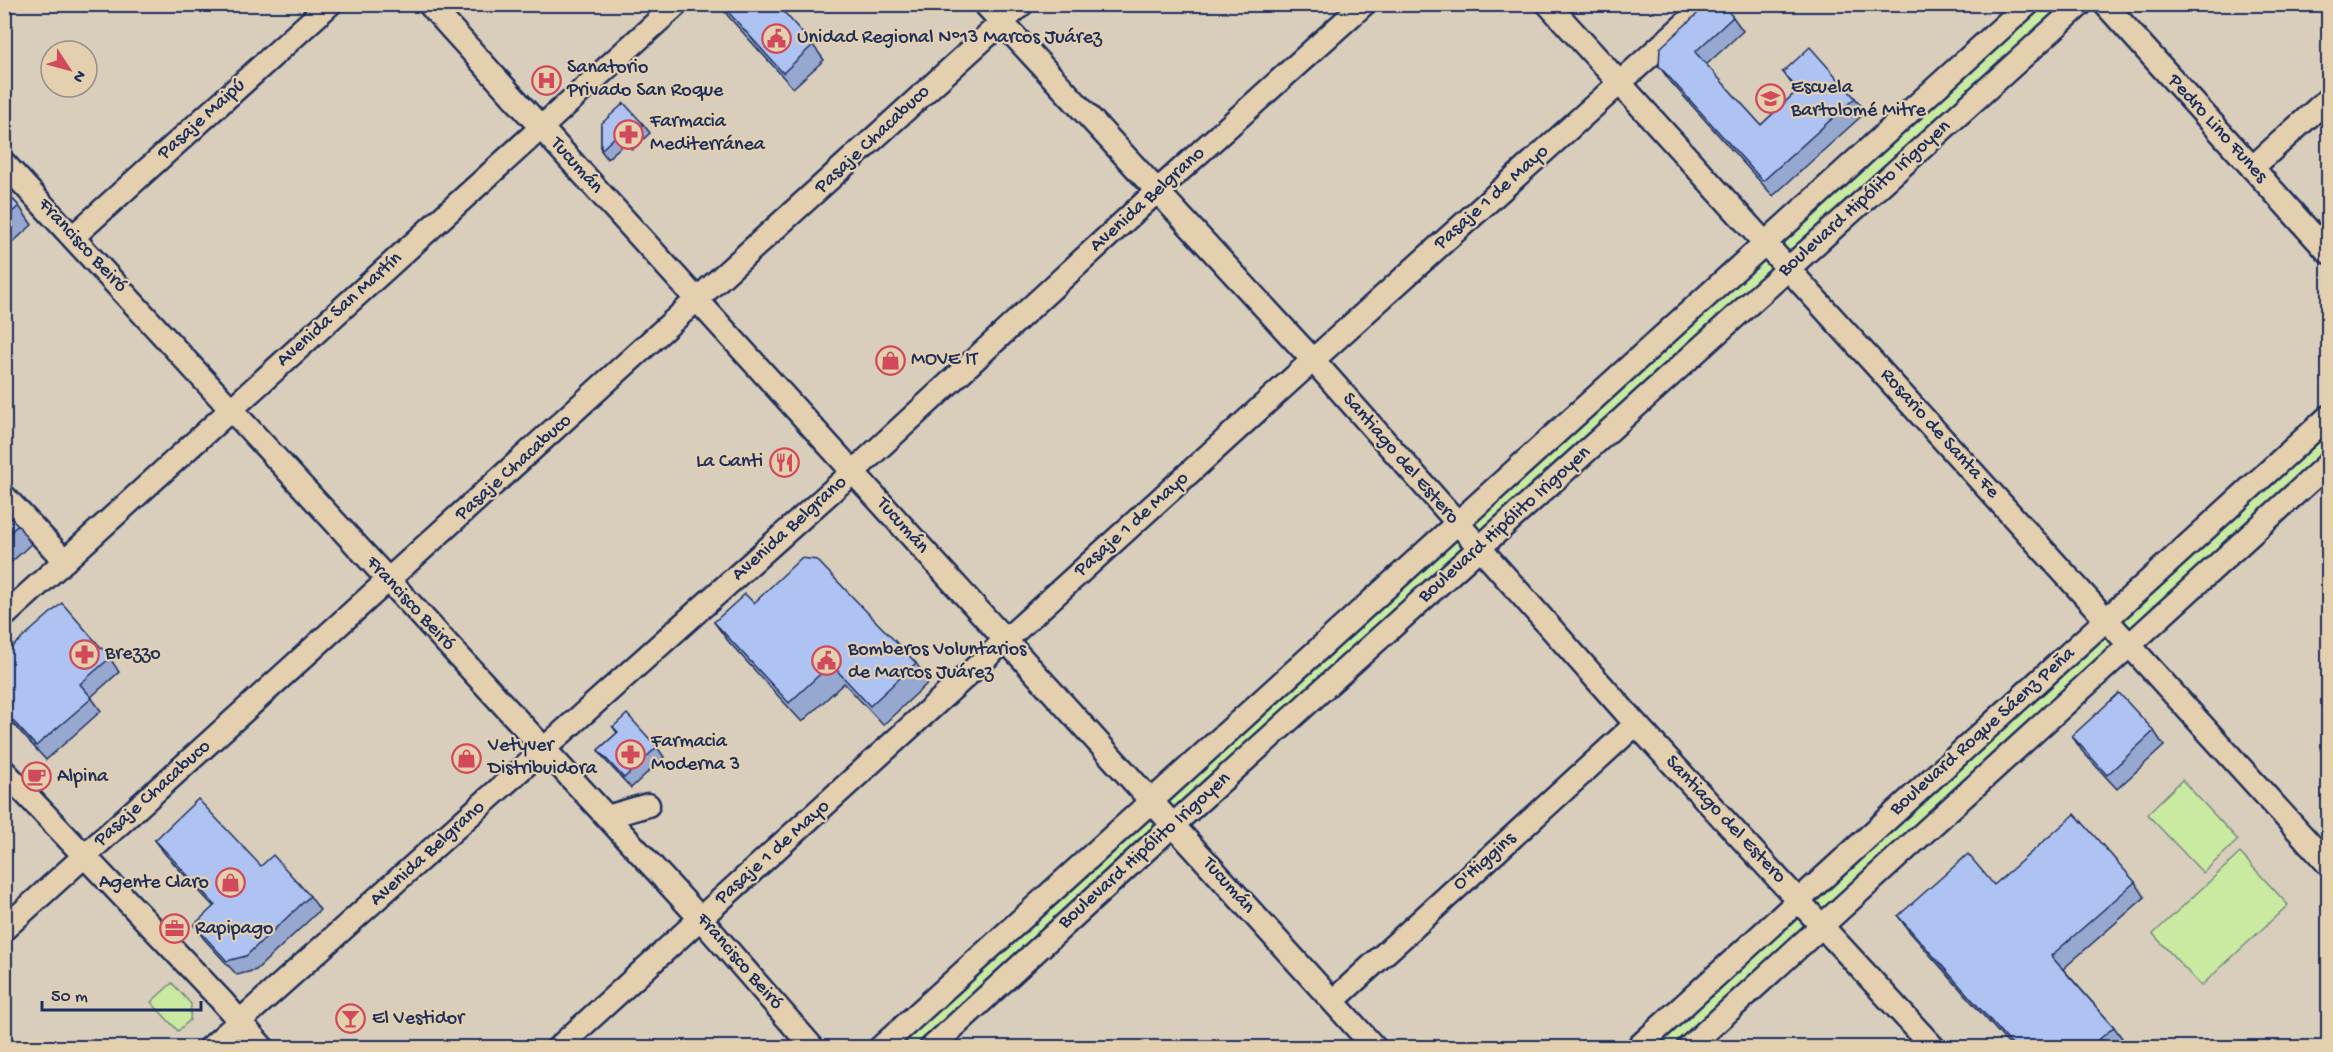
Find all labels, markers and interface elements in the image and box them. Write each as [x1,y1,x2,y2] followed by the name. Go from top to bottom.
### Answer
[760,22,792,54] public building icon: Unidad Regional Nº13 Marcos Juárez
[797,27,1103,50] place label: Unidad Regional Nº13 Marcos Juárez
[39,39,99,99] north arrow
[566,57,724,103] place label: Sanatorio Privado San Roque
[530,64,562,96] hospital icon: Sanatorio Privado San Roque
[67,66,89,86] text: N
[2161,69,2272,189] street label: Pedro Lino Funes
[153,74,251,166] street label: Pasaje Maipú
[1790,77,1926,123] place label: Escuela Bartolomé Mitre
[810,81,935,200] street label: Pasaje Chacabuco
[1754,83,1786,115] school or university icon: Escuela Bartolomé Mitre
[649,111,766,157] place label: Farmacia Mediterránea
[1773,115,1956,283] street label: Boulevard Hipólito Irigoyen
[613,118,645,150] pharmacy icon: Farmacia Mediterránea
[544,132,608,199] street label: Tucumán
[1429,141,1554,256] street label: Pasaje 1 de Mayo
[1086,142,1210,258] street label: Avenida Belgrano
[32,193,132,298] street label: Francisco Beiró
[272,247,408,372] street label: Avenida San Martín
[874,344,906,376] shop icon: MOVE IT
[911,349,979,372] place label: MOVE IT
[1875,364,2004,504] street label: Rosario de Santa Fe
[1337,388,1463,530] street label: Santiago del Estero
[450,410,577,527] street label: Pasaje Chacabuco
[1413,441,1596,609] street label: Boulevard Hipólito Irigoyen
[768,446,800,478] restaurant icon: La Canti
[696,451,763,474] place label: La Canti
[1069,468,1194,583] street label: Pasaje 1 de Mayo
[728,471,852,587] street label: Avenida Belgrano
[870,492,934,559] street label: Tucumán
[360,551,460,656] street label: Francisco Beiró
[68,638,100,670] pharmacy icon: Brezzo
[847,639,1027,685] place label: Bomberos Voluntarios de Marcos Juárez
[1885,642,2081,822] street label: Boulevard Roque Sáenz Peña
[104,643,161,666] place label: Brezzo
[811,645,843,677] public building icon: Bomberos Voluntarios de Marcos Juárez
[650,731,740,777] place label: Farmacia Moderna 3
[486,735,598,781] place label: Vetyver Distribuidora
[89,736,216,853] street label: Pasaje Chacabuco
[614,738,646,770] pharmacy icon: Farmacia Moderna 3
[451,742,483,774] shop icon: Vetyver Distribuidora
[1660,751,1790,889] street label: Santiago del Estero
[20,761,52,793] cafe icon: Alpina
[57,766,109,789] place label: Alpina
[1053,767,1236,935] street label: Boulevard Hipólito Irigoyen
[366,796,490,912] street label: Avenida Belgrano
[710,796,835,911] street label: Pasaje 1 de Mayo
[1449,827,1522,896] street label: O'Higgins
[1196,852,1260,919] street label: Tucumán
[214,867,246,899] shop icon: Agente Claro
[99,872,209,895] place label: Agente Claro
[690,908,787,1015] street label: Francisco Beiró
[158,913,190,945] office icon: Rapipago
[195,918,273,941] place label: Rapipago
[42,974,201,1012] scale bar
[51,987,88,1008] text: 50 m
[335,1003,367,1035] bar icon: El Vestidor
[372,1008,466,1031] place label: El Vestidor

